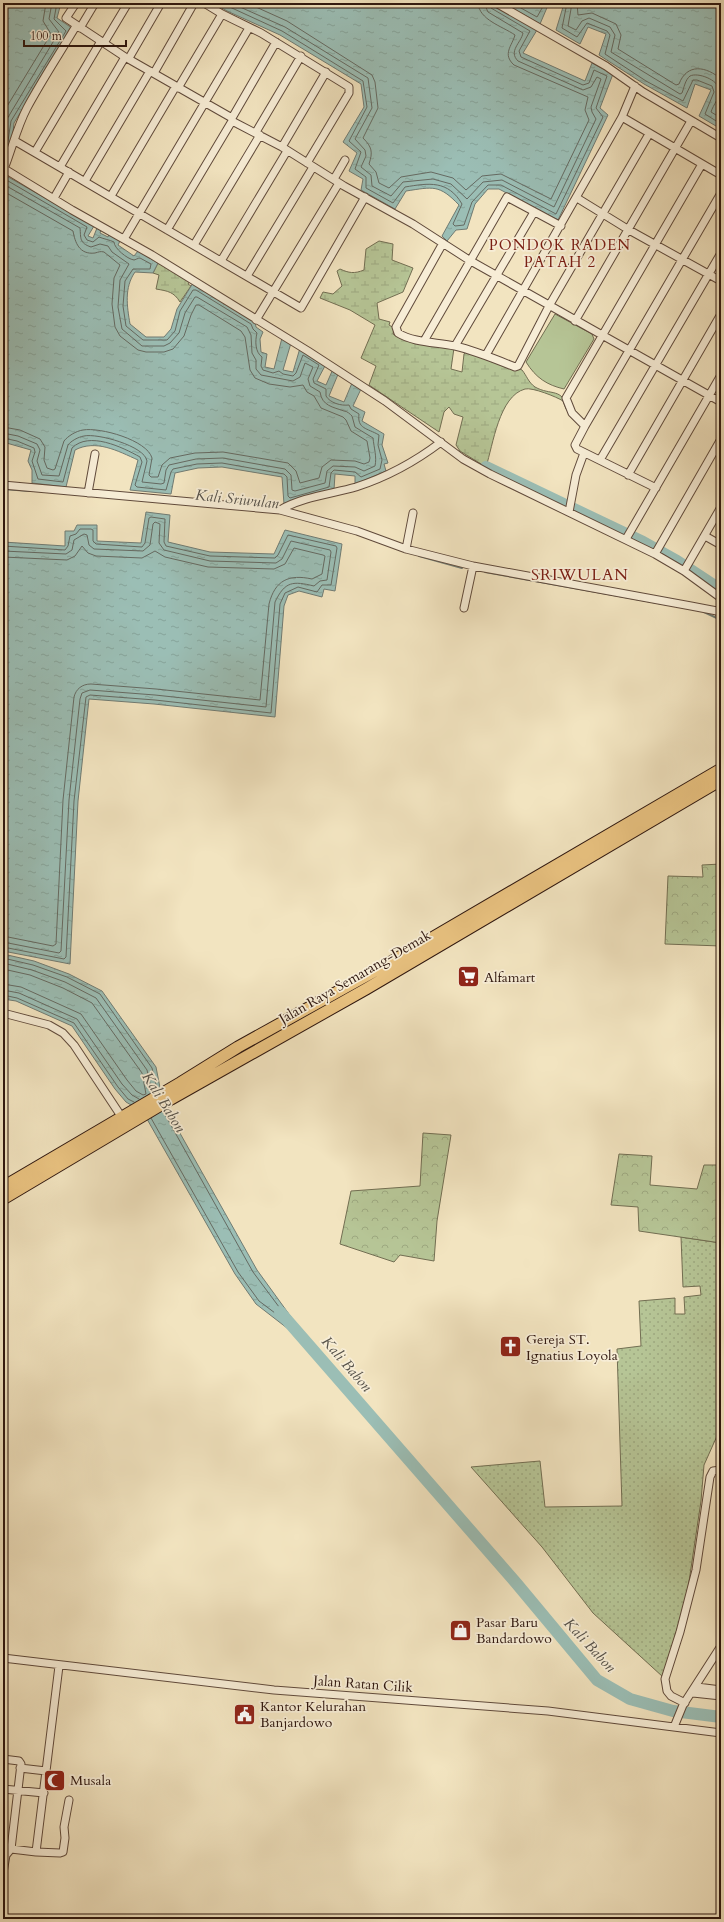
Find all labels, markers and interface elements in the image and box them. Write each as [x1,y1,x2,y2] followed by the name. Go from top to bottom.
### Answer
[24,22,126,48] scale bar
[30,28,63,44] text: 100 m
[489,235,631,272] district label: PONDOK RADEN PATAH 2
[194,485,280,513] water label: Kali Sriwulan
[531,564,629,586] district label: SRIWULAN
[274,925,435,1029] street label: Jalan Raya Semarang-Demak
[456,964,482,990] supermarket icon: Alfamart
[484,968,536,987] place label: Alfamart
[138,1068,191,1137] water label: Kali Babon
[526,1330,618,1365] place label: Gereja ST. Ignatius Loyola
[317,1332,377,1397] water label: Kali Babon
[497,1334,523,1360] church icon: Gereja ST. Ignatius Loyola
[476,1613,552,1648] place label: Pasar Baru Bandardowo
[560,1613,621,1677] water label: Kali Babon
[448,1617,474,1643] shop icon: Pasar Baru Bandardowo
[311,1671,414,1697] street label: Jalan Ratan Cilik
[260,1697,366,1732] place label: Kantor Kelurahan Banjardowo
[231,1701,257,1727] public building icon: Kantor Kelurahan Banjardowo
[42,1767,68,1793] mosque icon: Musala
[70,1771,111,1790] place label: Musala

